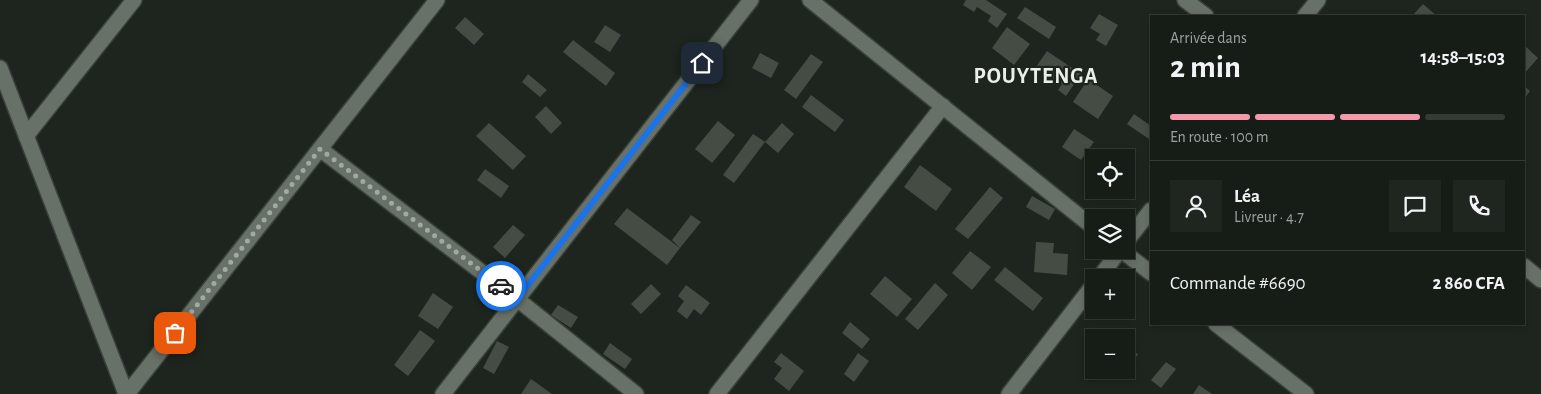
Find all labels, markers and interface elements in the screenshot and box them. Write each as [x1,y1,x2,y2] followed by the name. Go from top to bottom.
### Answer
[1170,30,1247,46] text: Arrivée dans
[681,42,723,84] pin
[1420,48,1505,67] text: 14:58–15:03
[688,49,716,77] icon: home
[1170,51,1241,83] text: 2 min
[973,65,1099,87] district label: POUYTENGA
[1170,129,1269,145] text: En route · 100 m
[1085,149,1135,379] map controls
[1085,149,1135,199] button: locate
[1170,180,1222,232] button: person
[1389,180,1441,232] button: chat
[1453,180,1505,232] button: phone
[1234,187,1260,206] text: Léa
[1085,209,1135,259] button: layers
[1234,209,1304,225] text: Livreur · 4.7
[476,261,526,311] courier
[1085,269,1135,319] button: +
[487,272,515,300] icon: car
[1170,274,1306,293] text: Commande #6690
[1432,274,1505,293] text: 2 860 CFA
[154,312,196,354] pin
[161,319,189,347] icon: bag
[1085,329,1135,379] button: −

